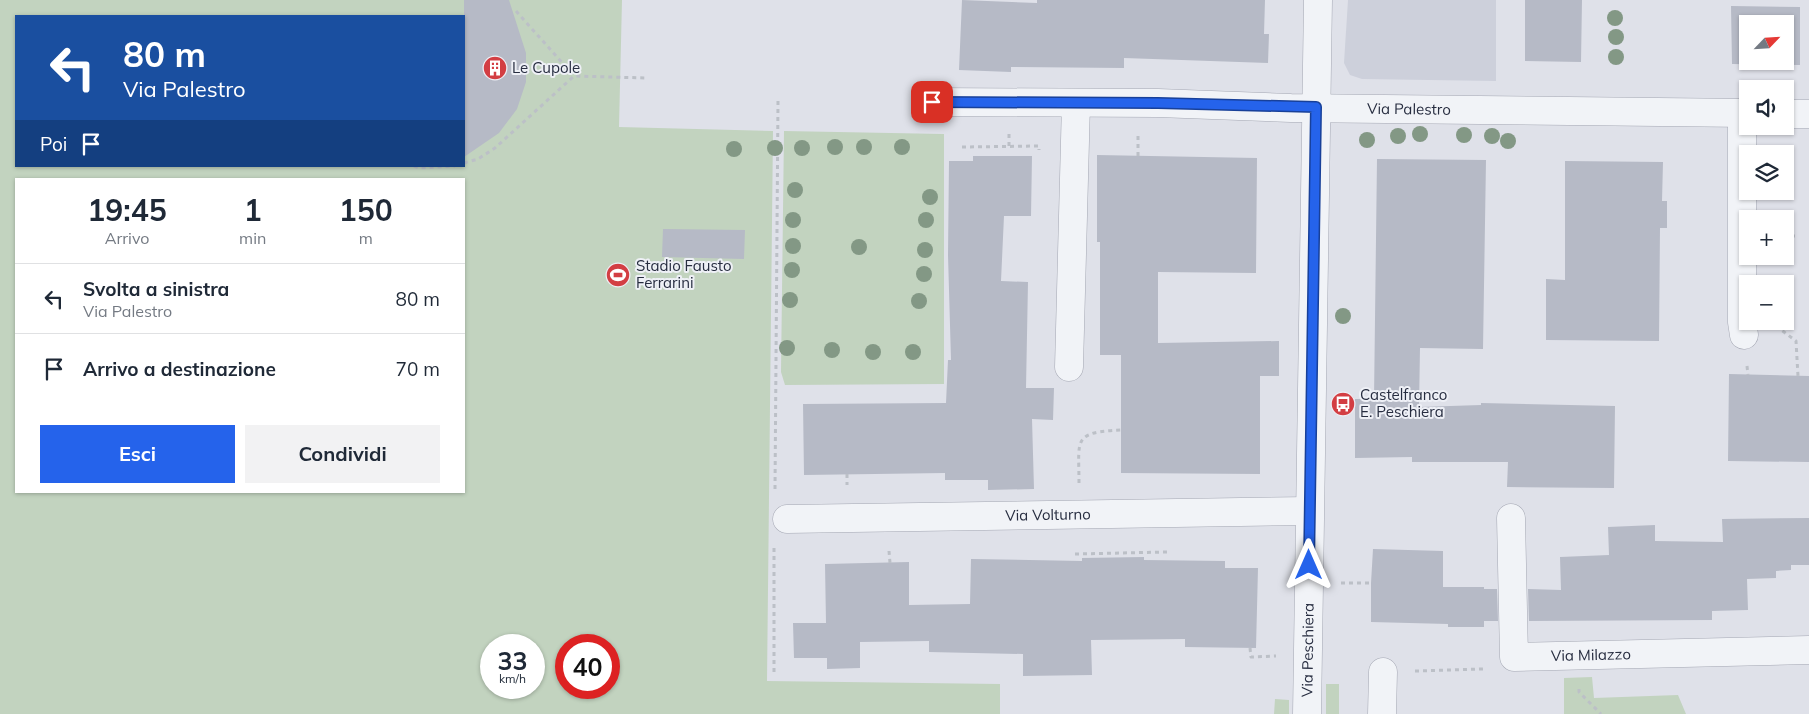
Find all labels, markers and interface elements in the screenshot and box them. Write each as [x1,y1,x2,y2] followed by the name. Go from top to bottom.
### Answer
[1739,15,1794,70] north arrow
[1739,15,1794,330] map controls
[123,32,206,76] text: 80 m
[40,35,105,100] icon: left
[482,55,508,81] building icon: Le Cupole
[512,58,580,77] place label: Le Cupole
[123,75,246,103] text: Via Palestro
[1739,80,1794,135] button: sound
[911,81,953,123] pin
[918,88,946,116] icon: arrive
[1367,99,1451,119] street label: Via Palestro
[77,130,105,158] icon: arrive
[40,132,67,156] text: Poi
[1739,145,1794,200] button: layers
[87,191,167,229] text: 19:45
[244,191,262,229] text: 1
[339,191,393,229] text: 150
[1739,210,1794,265] button: +
[105,228,149,248] text: Arrivo
[239,228,266,248] text: min
[359,228,373,248] text: m
[636,256,732,292] place label: Stadio Fausto Ferrarini
[605,262,631,288] sports icon: Stadio Fausto Ferrarini
[1739,275,1794,330] button: −
[83,277,229,301] text: Svolta a sinistra
[40,285,68,313] icon: left
[396,287,440,311] text: 80 m
[83,301,172,321] text: Via Palestro
[40,355,68,383] icon: arrive
[83,357,276,381] text: Arrivo a destinazione
[396,357,440,381] text: 70 m
[1360,385,1447,421] place label: Castelfranco E. Peschiera
[1330,391,1356,417] bus stop icon: Castelfranco E. Peschiera
[40,425,235,483] button: Esci
[245,425,440,483] button: Condividi
[1005,504,1091,525] street label: Via Volturno
[1282,538,1334,590] position arrow
[1297,603,1318,697] street label: Via Peschiera
[555,634,620,699] speed limit sign: 40
[1551,644,1631,665] street label: Via Milazzo
[497,645,528,676] text: 33
[499,671,526,686] text: km/h

